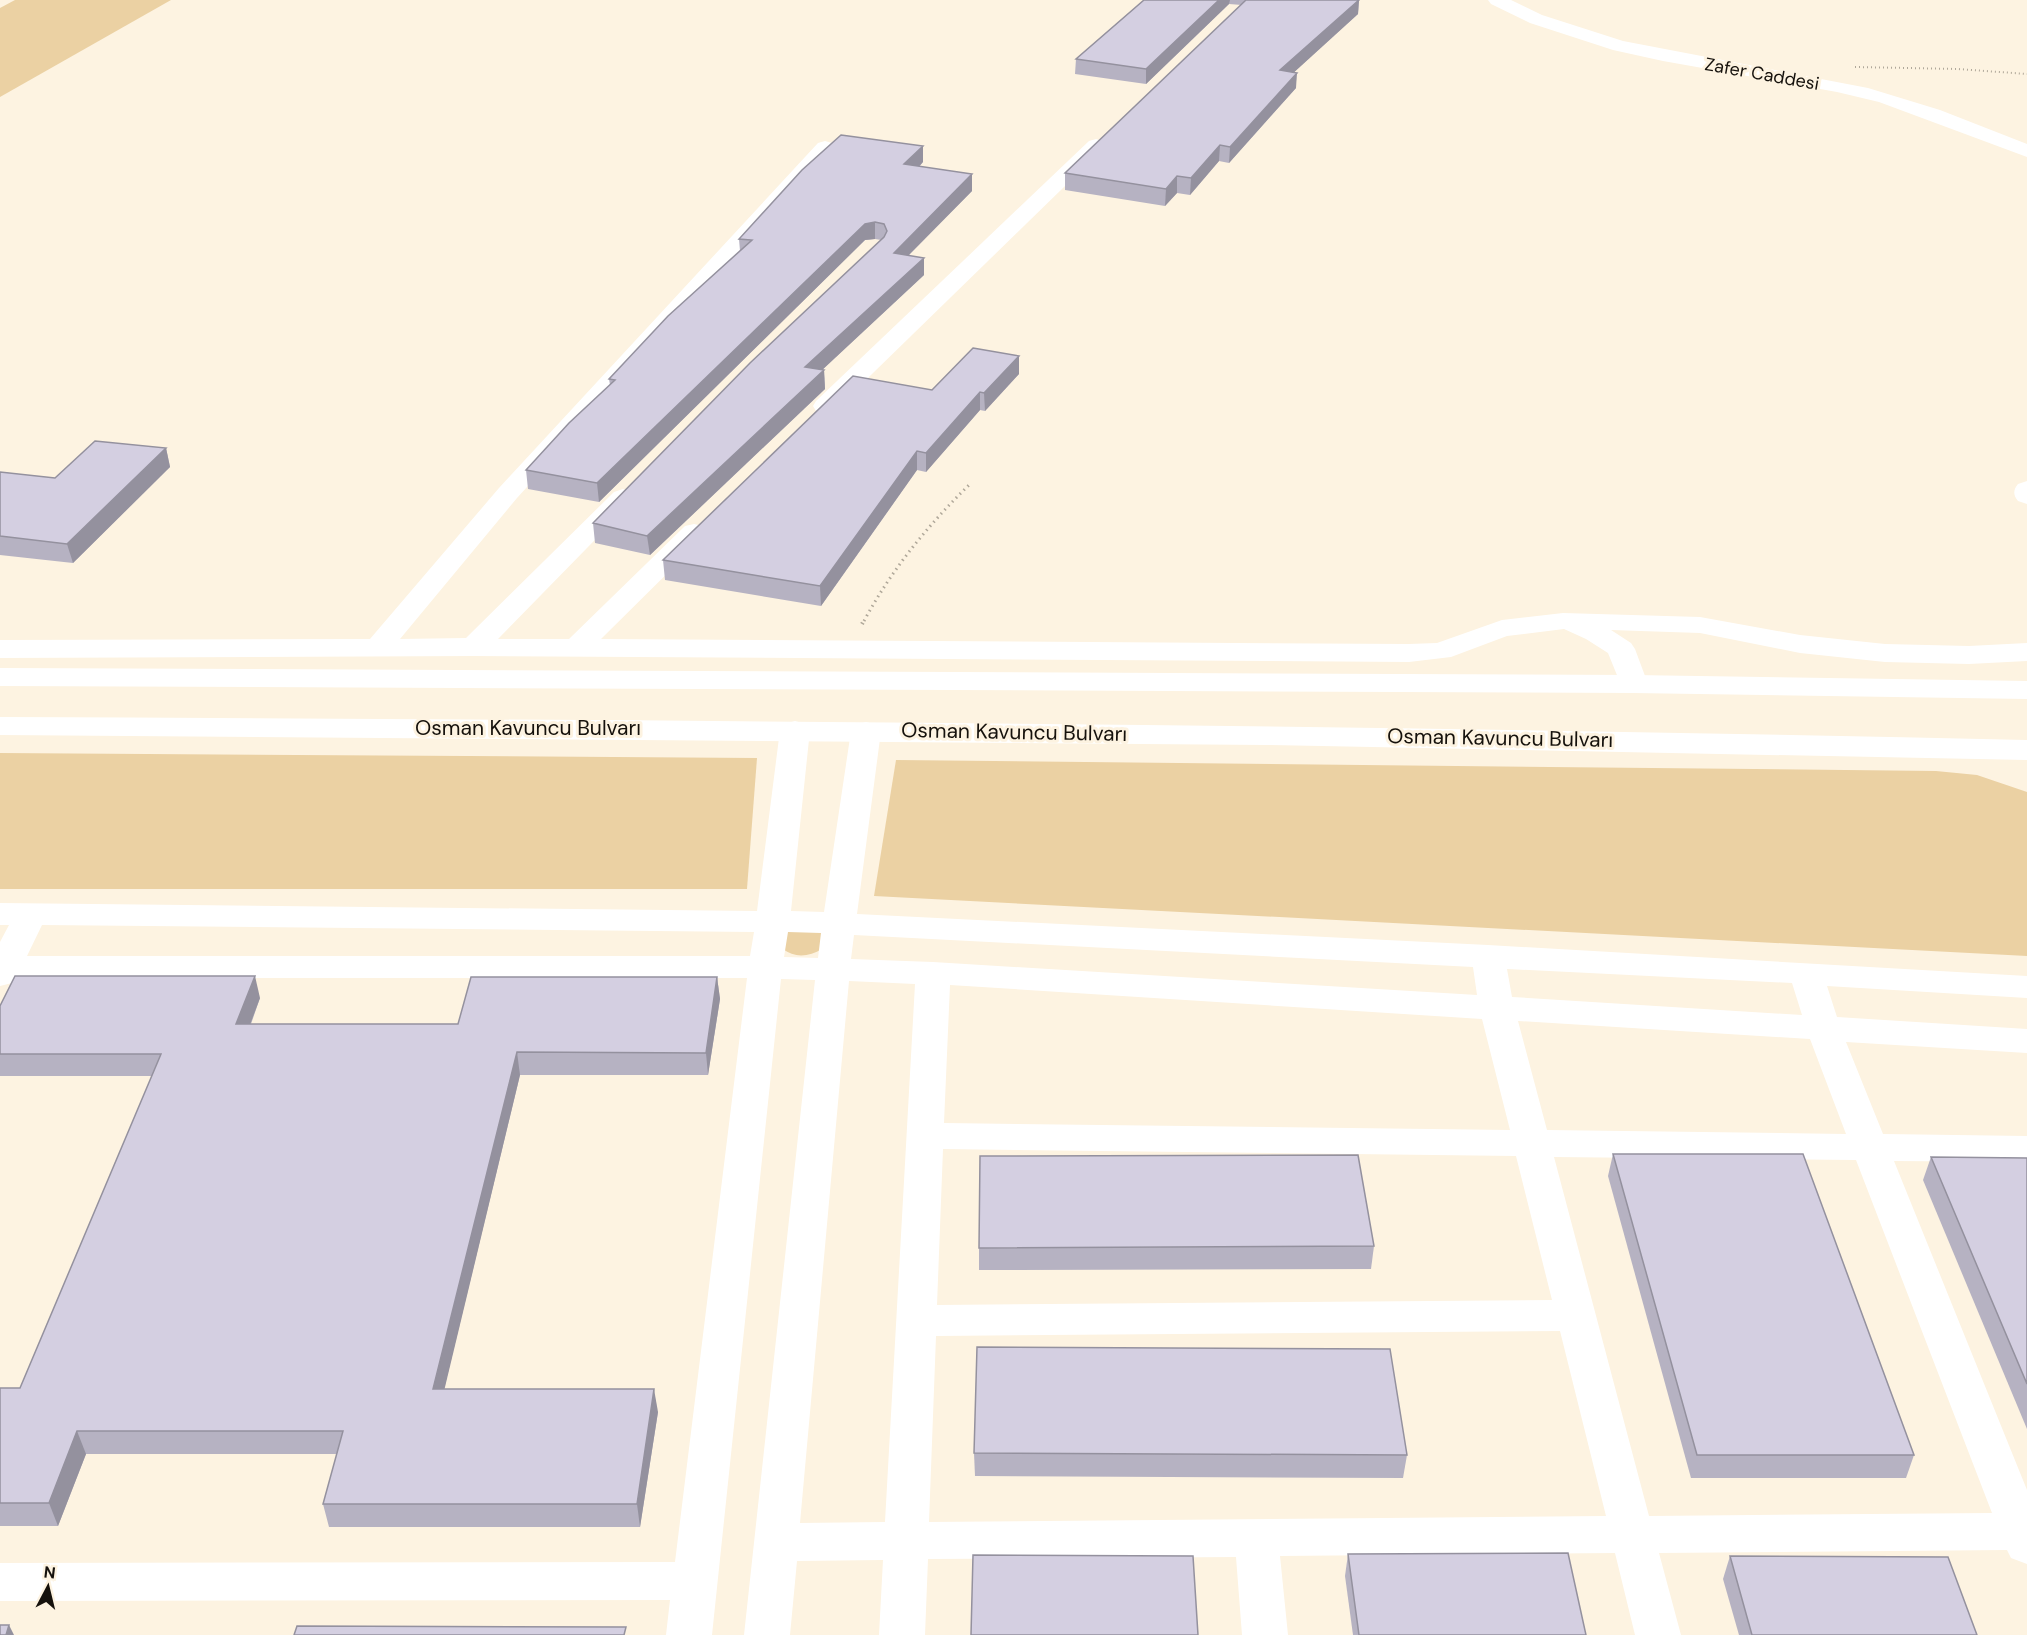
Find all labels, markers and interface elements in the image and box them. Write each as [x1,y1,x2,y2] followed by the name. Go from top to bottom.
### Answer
[1703,52,1821,96] street label: Zafer Caddesi
[415,714,641,742] street label: Osman Kavuncu Bulvarı
[901,716,1127,748] street label: Osman Kavuncu Bulvarı
[1387,722,1613,754] street label: Osman Kavuncu Bulvarı
[18,1557,78,1617] north arrow
[43,1561,57,1584] text: N

